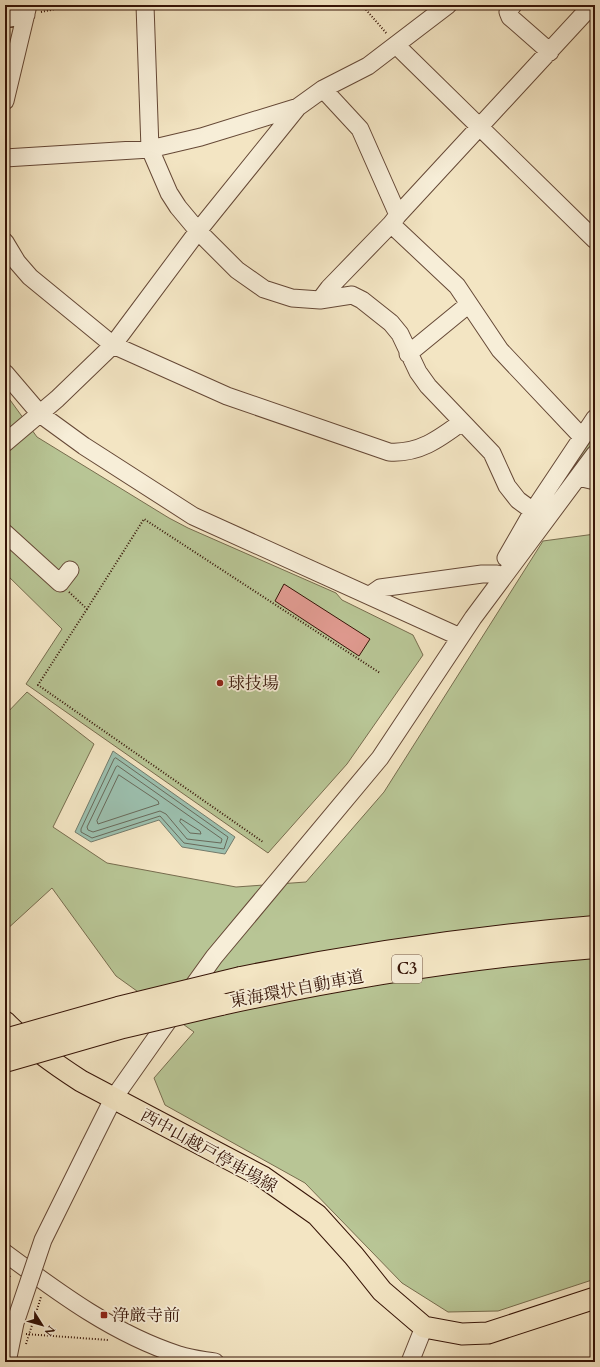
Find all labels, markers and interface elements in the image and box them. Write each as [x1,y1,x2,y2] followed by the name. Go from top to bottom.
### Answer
[228,672,279,695] place label: 球技場
[215,678,225,688] marker: 球技場
[392,955,422,983] road number: C3
[228,965,366,1013] street label: 東海環状自動車道
[137,1104,281,1198] street label: 西中山越戸停車場線
[112,1304,180,1327] place label: 浄厳寺前
[22,1305,62,1345] north arrow
[99,1310,109,1320] marker: 浄厳寺前
[40,1322,58,1339] text: N

